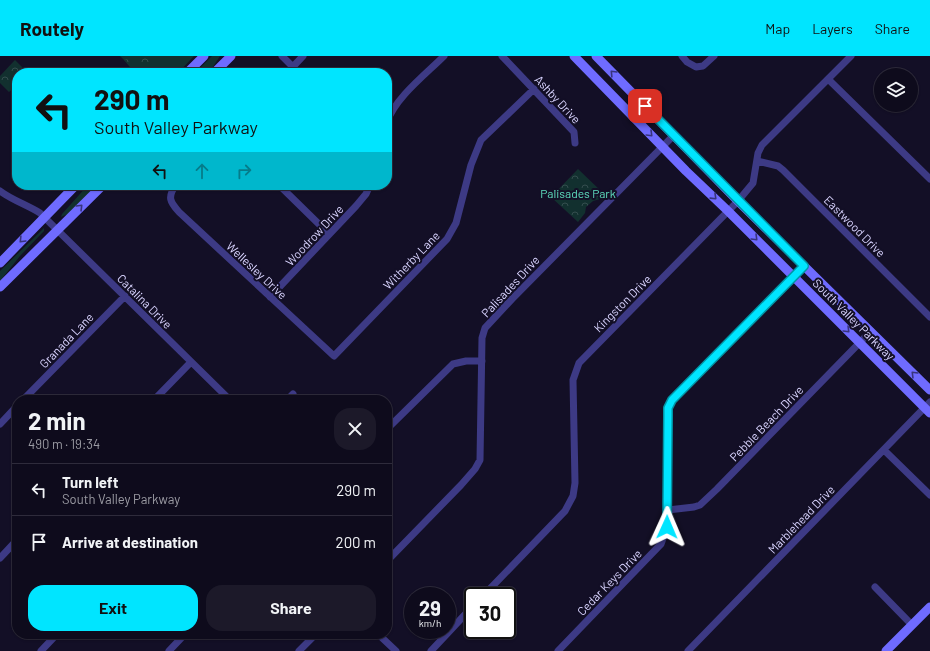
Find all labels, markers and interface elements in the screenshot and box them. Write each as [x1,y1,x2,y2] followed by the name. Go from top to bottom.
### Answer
[20,17,84,40] text: Routely
[765,20,790,37] text: Map
[812,20,853,37] text: Layers
[875,20,910,37] text: Share
[874,68,918,112] map controls
[874,68,918,112] button: layers
[610,70,617,78] one-way arrow
[532,72,584,126] street label: Ashby Drive
[94,82,170,116] text: 290 m
[28,84,80,136] icon: left
[628,89,662,123] pin
[634,95,656,117] icon: arrive
[94,116,258,138] text: South Valley Parkway
[645,129,653,137] one-way arrow
[149,160,171,182] icon: left
[191,160,213,182] icon: ahead
[233,160,255,182] icon: right
[540,186,616,200] park label: Palisades Park
[709,192,717,200] one-way arrow
[822,193,888,259] street label: Eastwood Drive
[282,202,346,268] street label: Woodrow Drive
[75,204,83,212] one-way arrow
[380,228,442,292] street label: Witherby Lane
[751,233,758,241] one-way arrow
[19,235,27,243] one-way arrow
[224,238,290,302] street label: Wellesley Drive
[478,252,542,320] street label: Palisades Drive
[115,271,175,331] street label: Catalina Drive
[590,271,654,335] street label: Kingston Drive
[810,275,898,363] street label: South Valley Parkway
[36,310,96,370] street label: Granada Lane
[842,325,850,333] one-way arrow
[911,371,919,379] one-way arrow
[726,382,806,464] street label: Pebble Beach Drive
[28,406,86,435] text: 2 min
[334,408,376,450] button: close
[28,436,100,452] text: 490 m · 19:34
[62,473,118,491] text: Turn left
[28,479,50,501] icon: left
[336,481,376,499] text: 290 m
[765,482,837,556] street label: Marblehead Drive
[62,491,180,507] text: South Valley Parkway
[646,506,688,548] position arrow
[28,531,50,553] icon: arrive
[62,533,198,551] text: Arrive at destination
[336,533,376,551] text: 200 m
[574,546,644,618] street label: Cedar Keys Drive
[28,585,198,631] button: Exit
[206,585,376,631] button: Share
[464,587,516,639] speed limit sign: 30
[419,596,441,620] text: 29
[419,617,441,629] text: km/h

